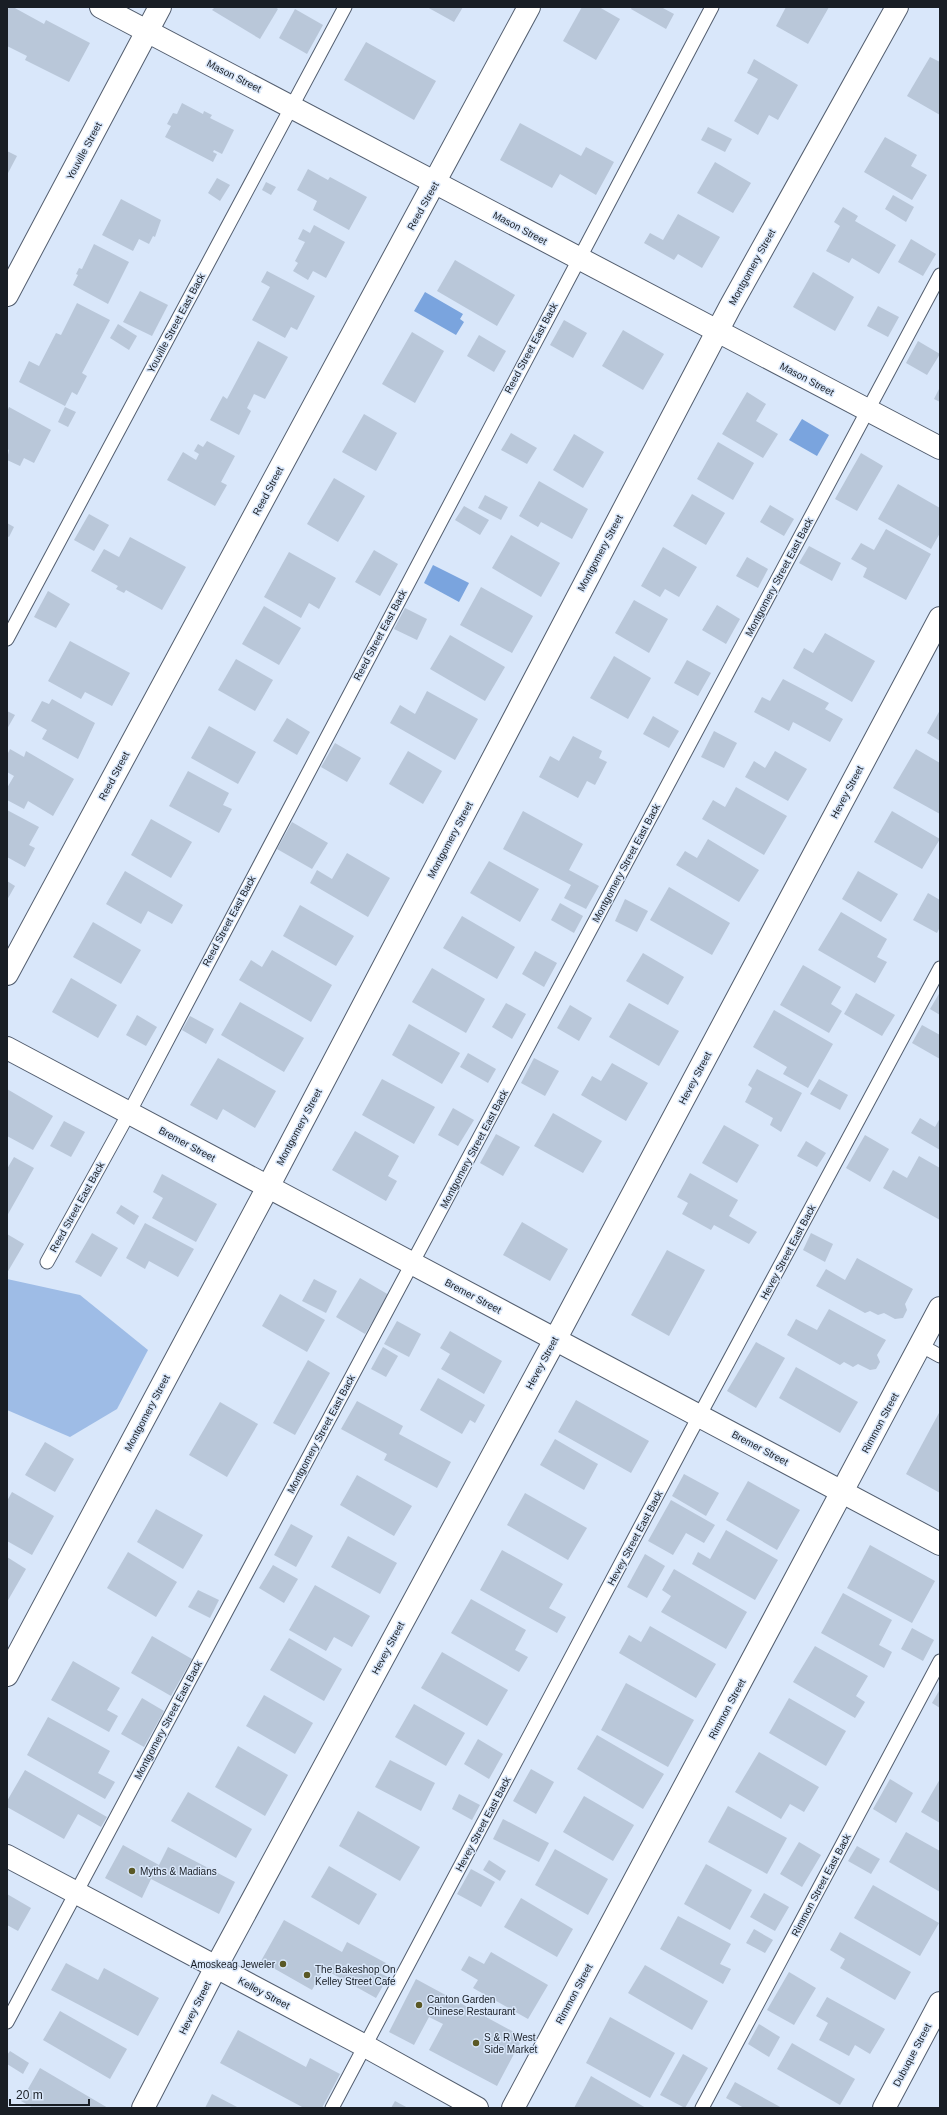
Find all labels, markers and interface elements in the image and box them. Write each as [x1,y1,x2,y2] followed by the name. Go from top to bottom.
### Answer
[205,58,263,94] street label: Mason Street
[64,120,104,182] street label: Youville Street
[405,180,441,232] street label: Reed Street
[491,209,549,247] street label: Mason Street
[727,227,778,307] street label: Montgomery Street
[145,270,207,375] street label: Youville Street East Back
[502,300,560,395] street label: Reed Street East Back
[778,360,836,398] street label: Mason Street
[251,465,285,517] street label: Reed Street
[575,513,625,593] street label: Montgomery Street
[743,515,816,638] street label: Montgomery Street East Back
[351,587,409,682] street label: Reed Street East Back
[97,750,131,802] street label: Reed Street
[829,764,866,820] street label: Hevey Street
[425,800,475,880] street label: Montgomery Street
[590,801,663,924] street label: Montgomery Street East Back
[200,873,258,968] street label: Reed Street East Back
[677,1050,714,1106] street label: Hevey Street
[274,1087,324,1167] street label: Montgomery Street
[438,1087,511,1210] street label: Montgomery Street East Back
[157,1125,217,1164] street label: Bremer Street
[48,1159,107,1254] street label: Reed Street East Back
[758,1202,818,1301] street label: Hevey Street East Back
[443,1277,503,1316] street label: Bremer Street
[524,1335,561,1391] street label: Hevey Street
[285,1372,358,1495] street label: Montgomery Street East Back
[122,1373,172,1453] street label: Montgomery Street
[859,1391,901,1455] street label: Rimmon Street
[730,1429,790,1468] street label: Bremer Street
[605,1488,665,1587] street label: Hevey Street East Back
[370,1620,407,1676] street label: Hevey Street
[132,1658,205,1781] street label: Montgomery Street East Back
[706,1677,748,1741] street label: Rimmon Street
[453,1774,513,1873] street label: Hevey Street East Back
[789,1831,853,1938] street label: Rimmon Street East Back
[127,1866,137,1876] marker: Myths & Madians
[140,1866,217,1877] place label: Myths & Madians
[191,1959,276,1970] place label: Amoskeag Jeweler
[278,1959,288,1969] marker: Amoskeag Jeweler
[553,1962,595,2026] street label: Rimmon Street
[315,1964,396,1987] place label: The Bakeshop On Kelley Street Cafe
[302,1970,312,1980] marker: The Bakeshop On Kelley Street Cafe
[236,1975,292,2011] street label: Kelley Street
[177,1980,213,2036] street label: Hevey Street
[427,1994,516,2017] place label: Canton Garden Chinese Restaurant
[414,2000,424,2010] marker: Canton Garden Chinese Restaurant
[891,2021,933,2089] street label: Dubuque Street
[484,2032,538,2055] place label: S & R West Side Market
[471,2038,481,2048] marker: S & R West Side Market
[10,2081,89,2107] scale bar
[16,2088,43,2102] text: 20 m

